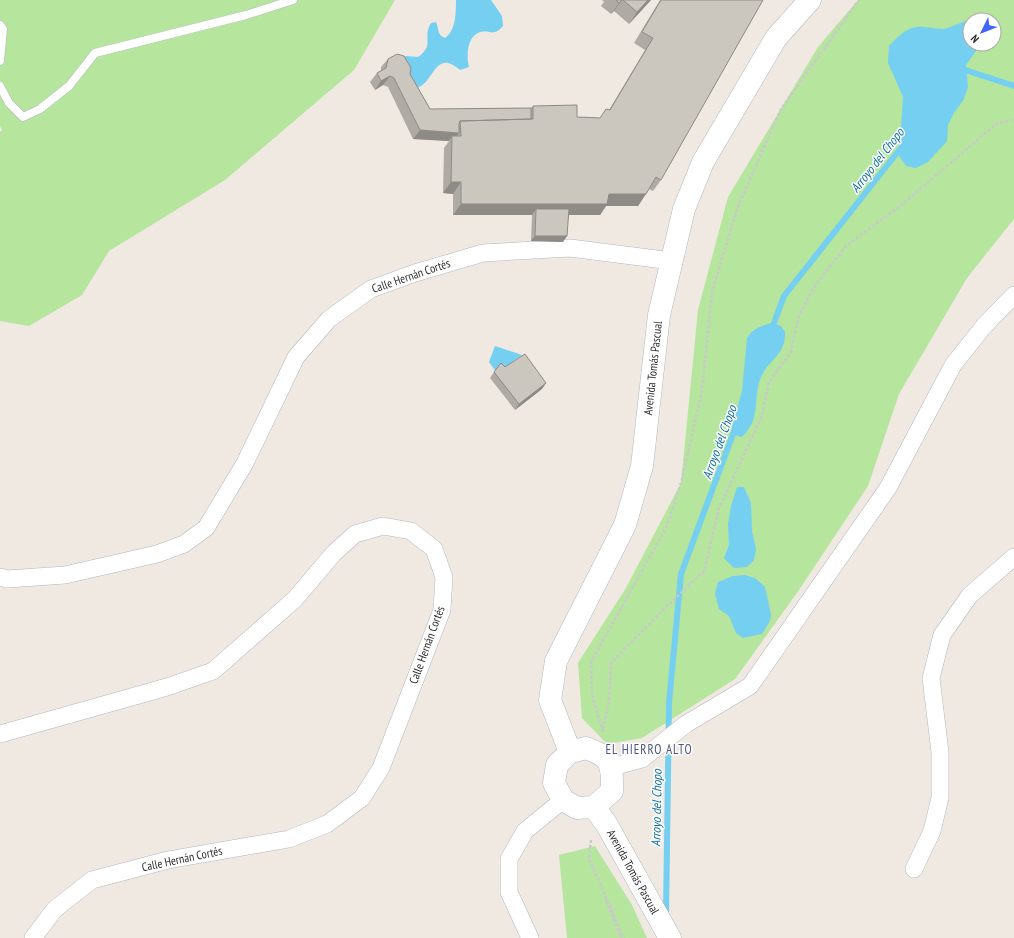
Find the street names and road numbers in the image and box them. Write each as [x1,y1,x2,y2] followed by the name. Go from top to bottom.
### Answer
[370,255,452,296] street label: Calle Hernán Cortés
[640,320,665,416] street label: Avenida Tomás Pascual
[405,604,448,686] street label: Calle Hernán Cortés
[604,827,663,917] street label: Avenida Tomás Pascual
[140,843,224,874] street label: Calle Hernán Cortés

